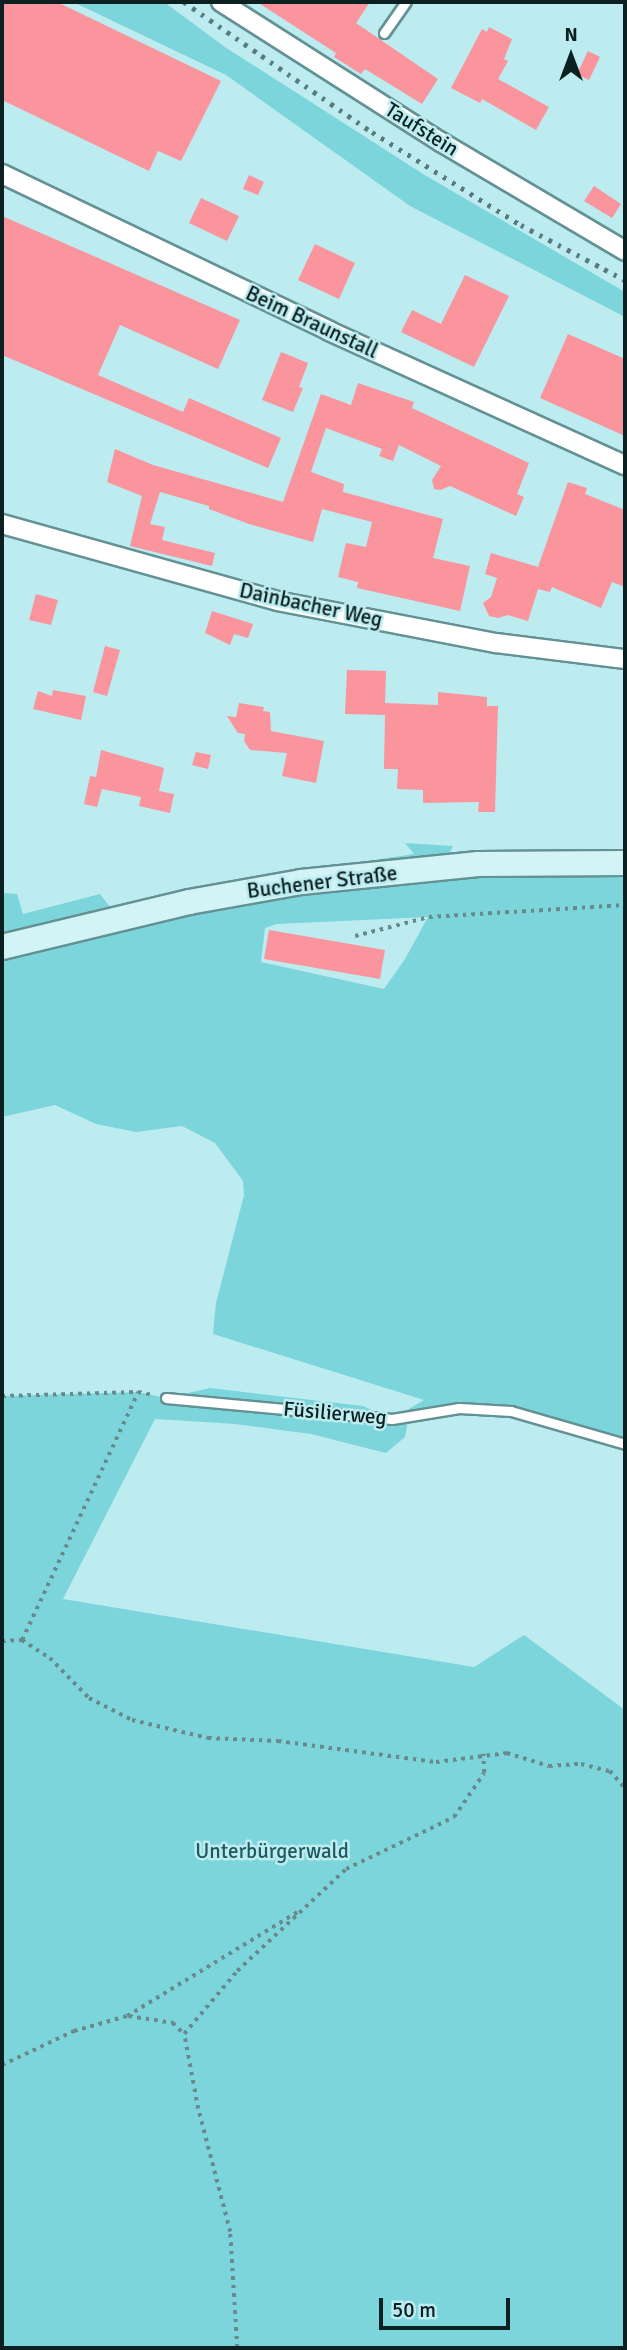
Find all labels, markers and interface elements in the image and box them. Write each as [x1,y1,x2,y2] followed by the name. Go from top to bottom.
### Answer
[536,21,606,91] north arrow
[564,23,578,47] text: N
[381,97,463,161] street label: Taufstein
[242,280,382,364] street label: Beim Braunstall
[237,578,385,632] street label: Dainbacher Weg
[245,860,399,904] street label: Buchener Straße
[282,1396,388,1430] street label: Füsilierweg
[195,1838,349,1864] park label: Unterbürgerwald
[382,2284,513,2328] scale bar
[392,2297,436,2323] text: 50 m

